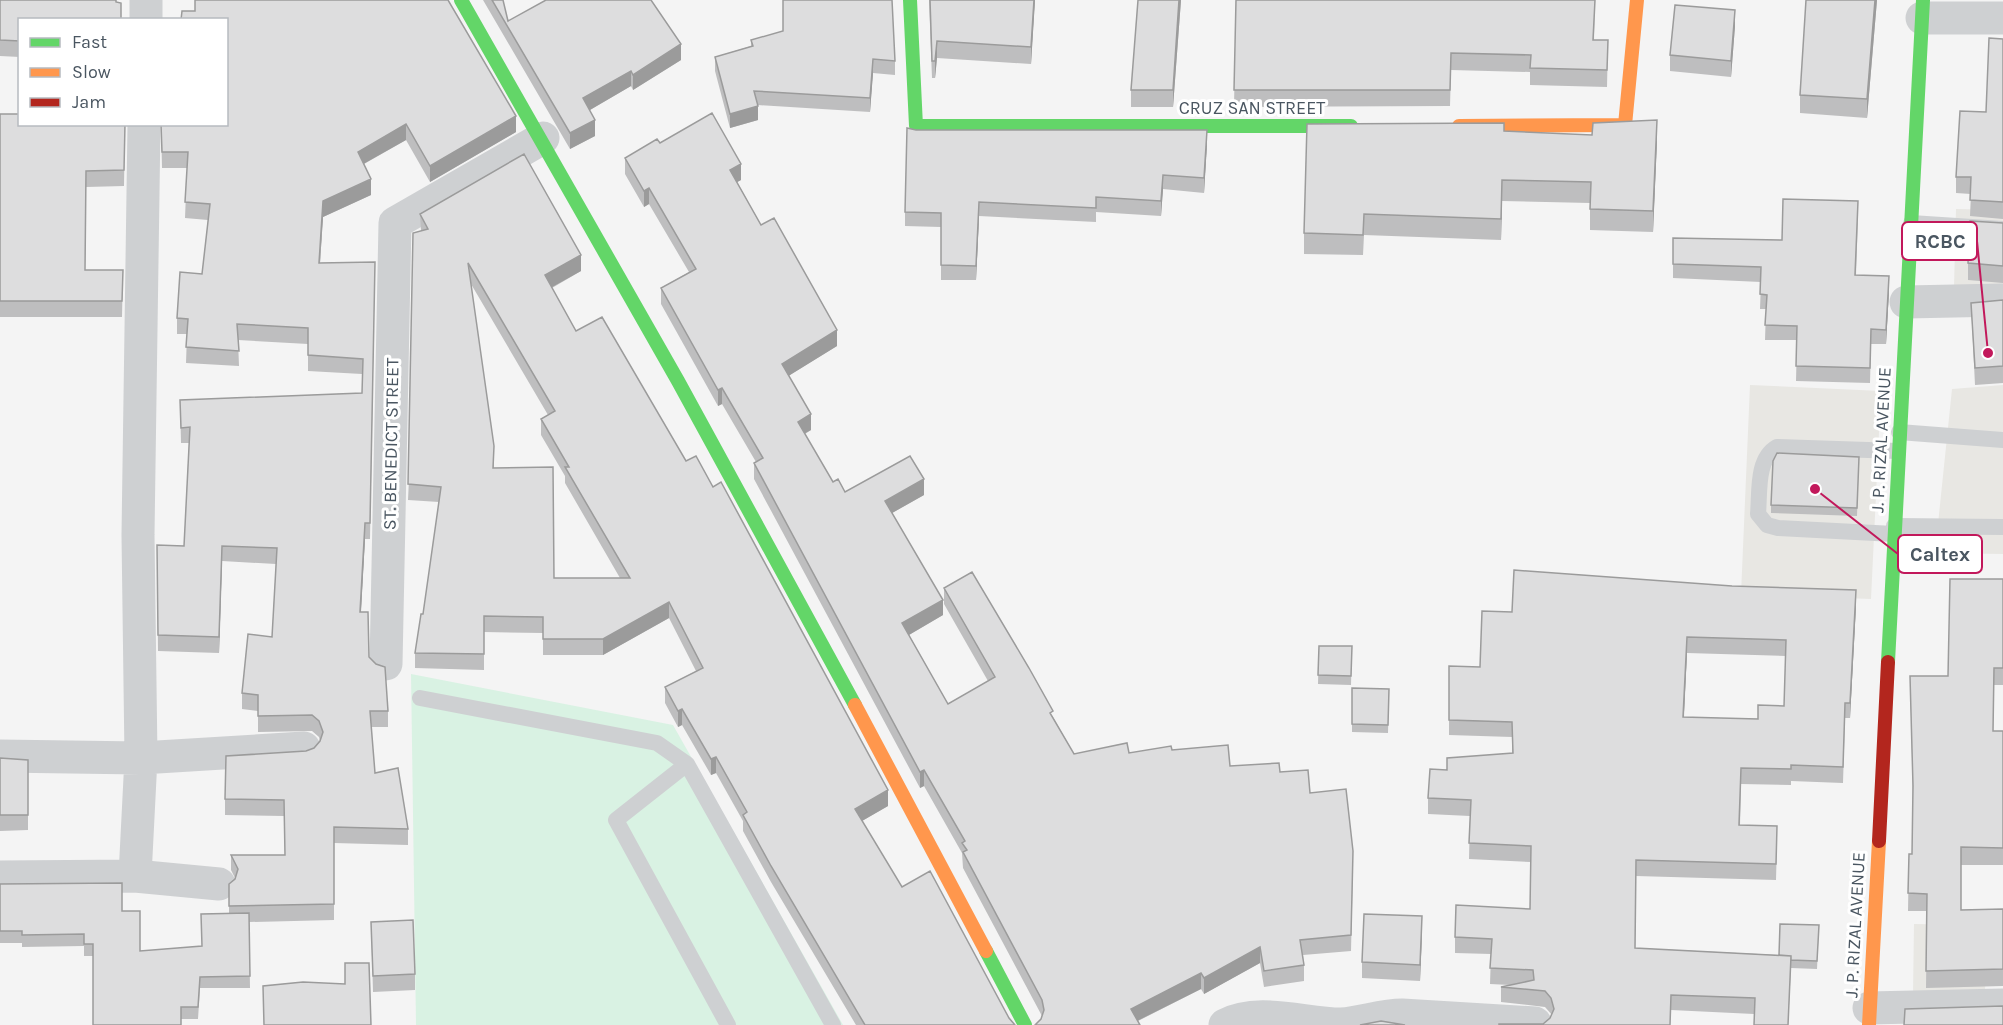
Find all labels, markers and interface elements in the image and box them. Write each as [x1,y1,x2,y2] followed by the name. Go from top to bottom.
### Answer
[18,18,228,126] legend
[72,31,107,53] text: Fast
[72,61,111,83] text: Slow
[72,91,106,113] text: Jam
[1179,97,1325,119] street label: CRUZ SAN STREET
[1902,222,1977,260] callout: RCBC
[1914,230,1966,253] text: RCBC
[378,358,404,530] street label: ST. BENEDICT STREET
[1866,366,1896,514] street label: J. P. RIZAL AVENUE
[1898,535,1982,573] callout: Caltex
[1910,543,1970,566] text: Caltex
[1840,851,1870,999] street label: J. P. RIZAL AVENUE

